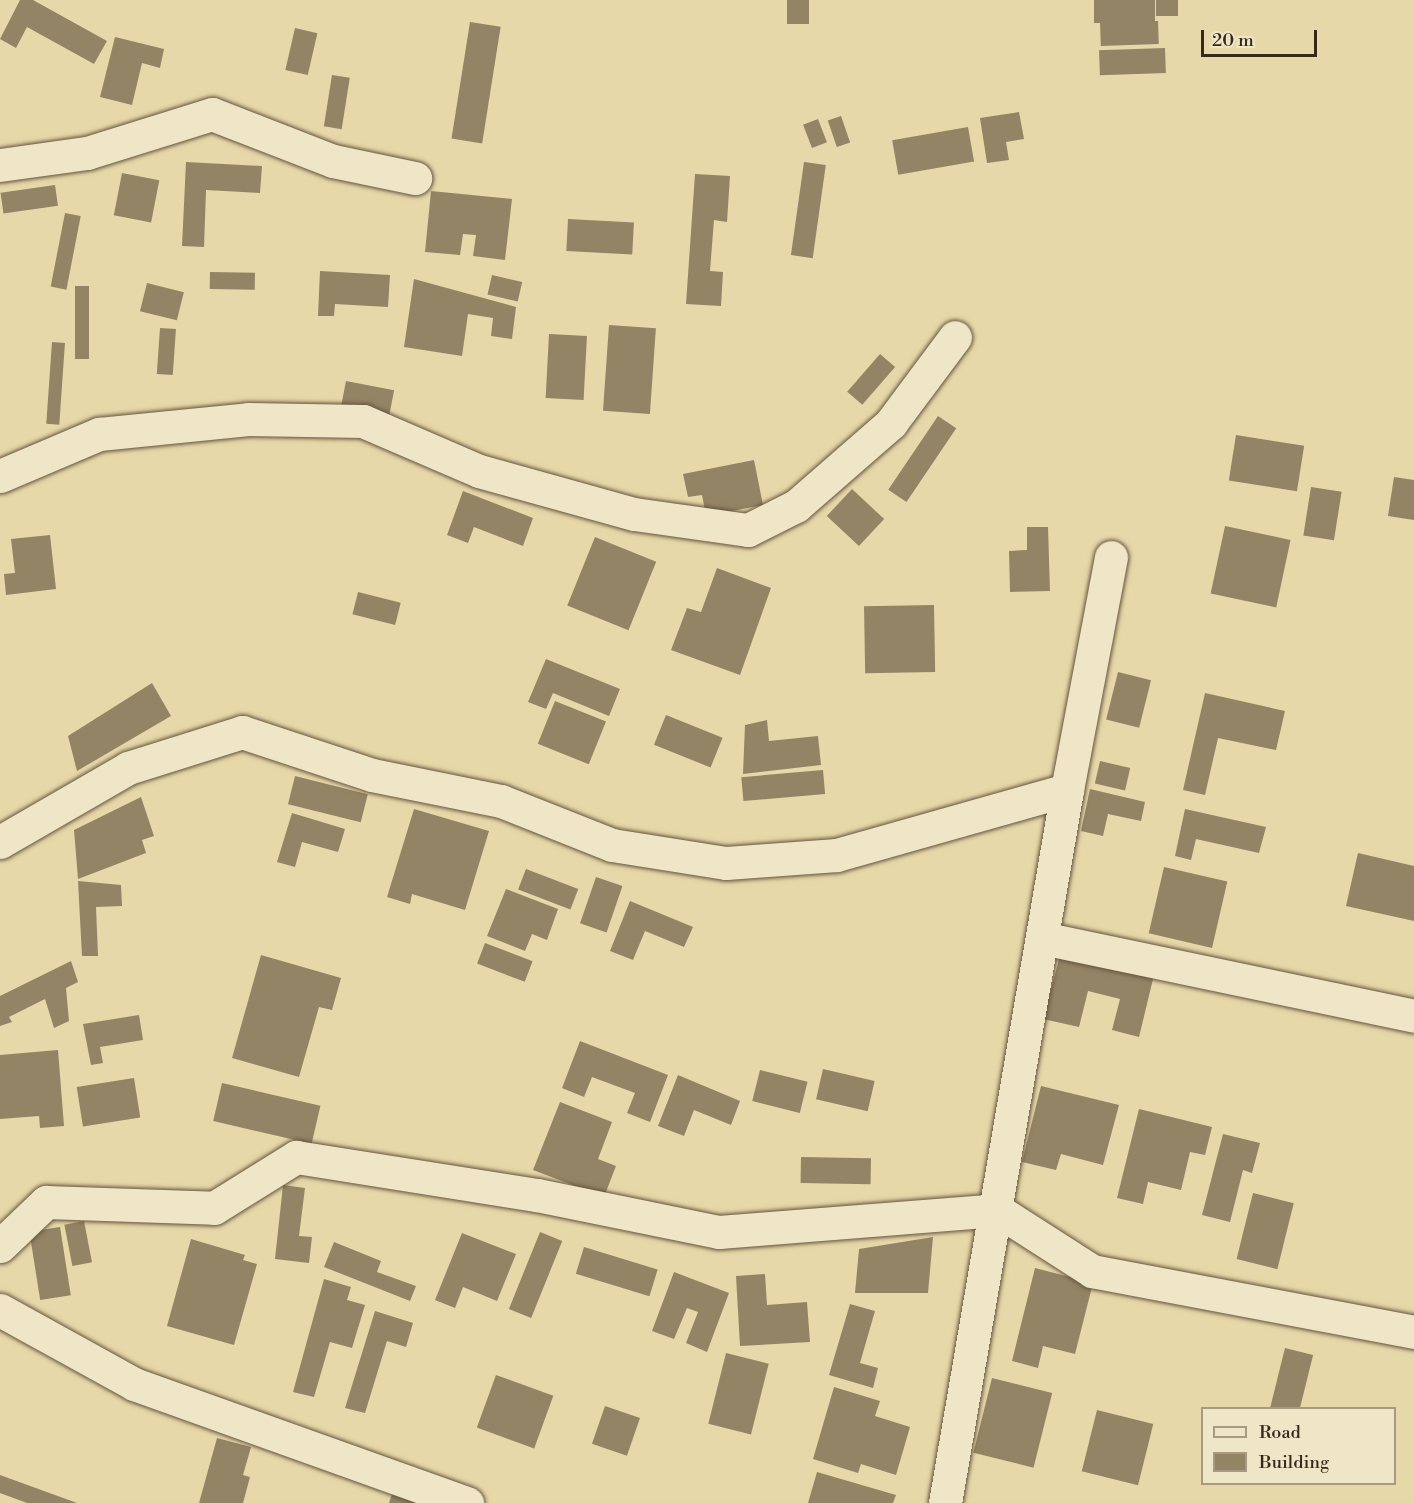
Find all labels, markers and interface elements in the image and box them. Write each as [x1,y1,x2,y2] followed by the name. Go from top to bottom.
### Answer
[1204,18,1320,56] scale bar
[1212,29,1254,52] text: 20 m
[1201,1407,1396,1485] legend
[1259,1421,1301,1444] text: Road
[1259,1451,1329,1474] text: Building

